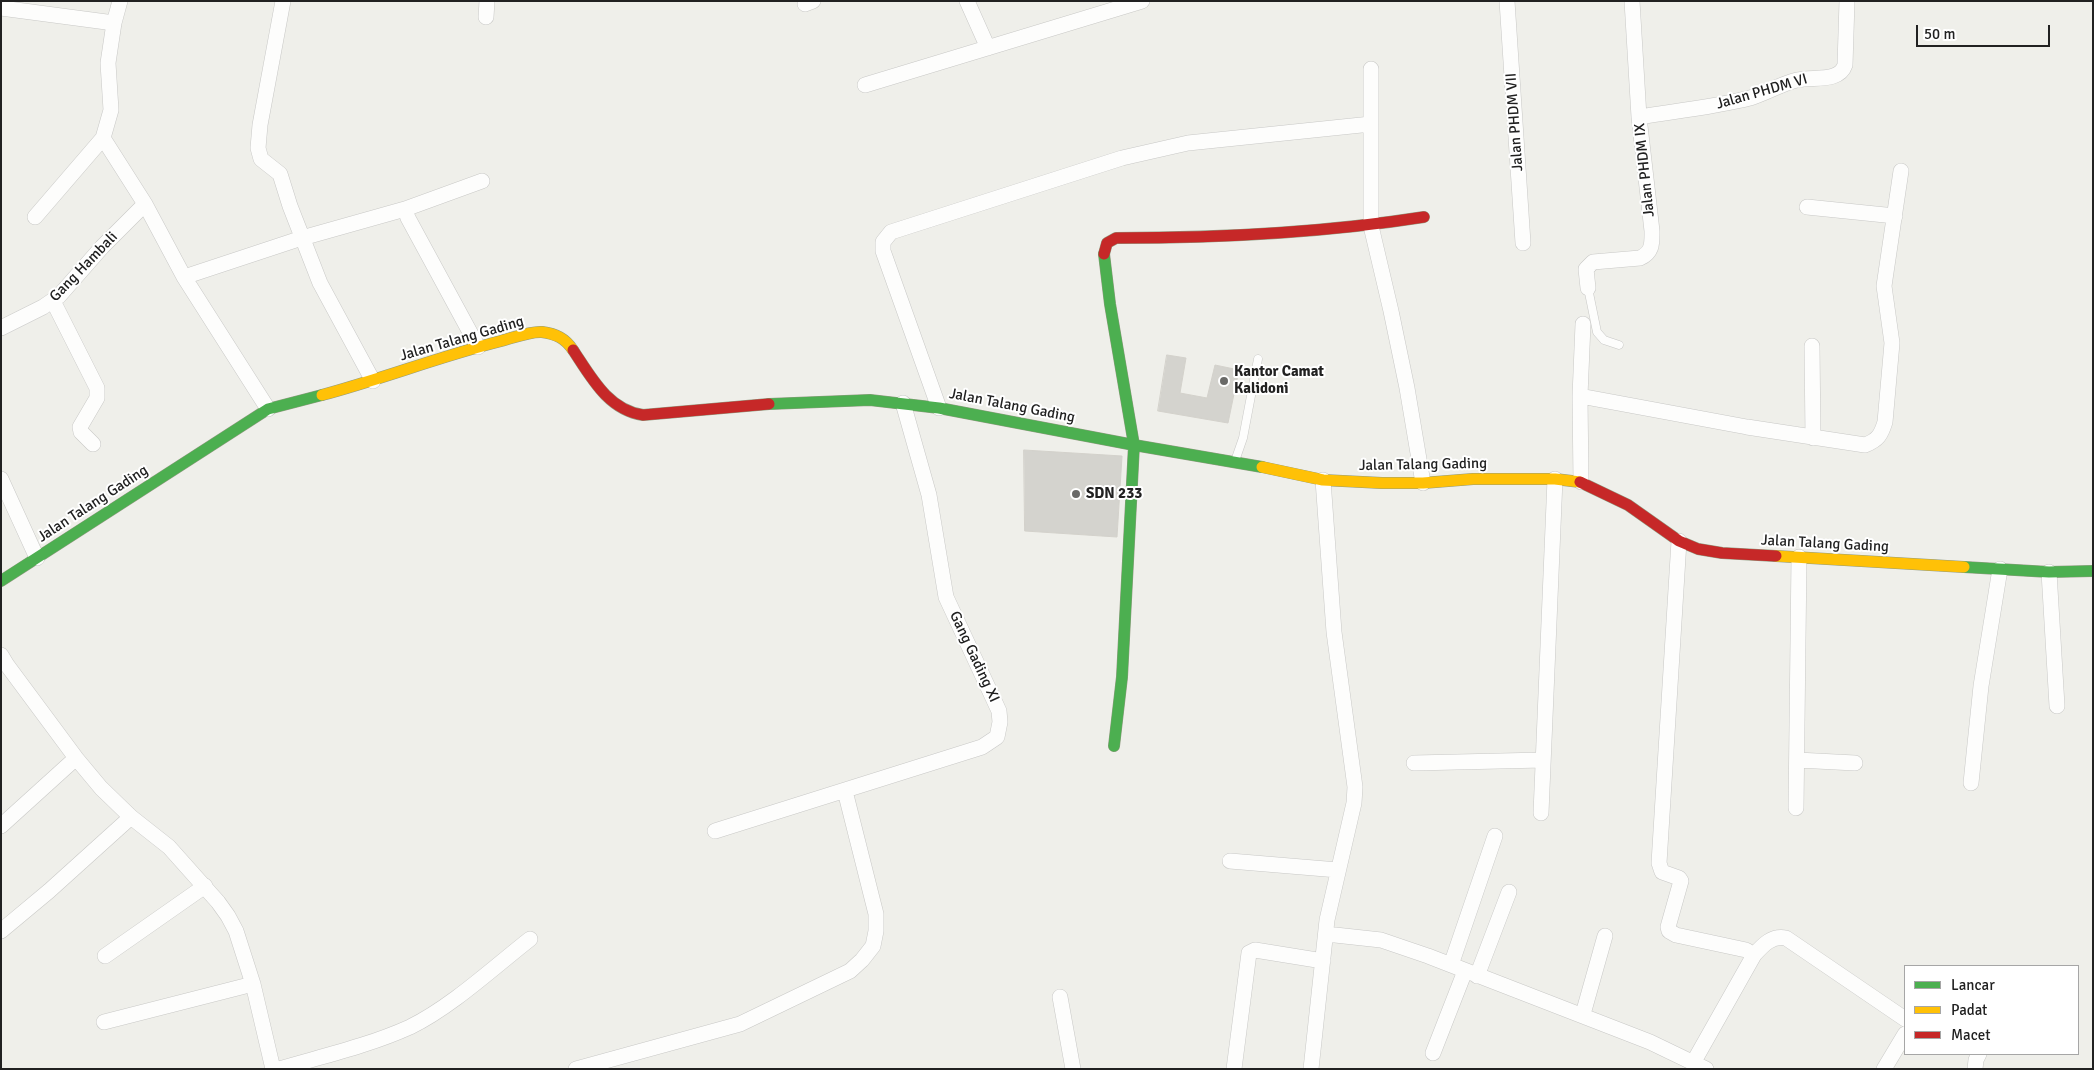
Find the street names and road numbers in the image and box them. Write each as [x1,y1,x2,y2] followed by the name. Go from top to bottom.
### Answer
[1714,70,1810,114] street label: Jalan PHDM VI
[1503,72,1527,172] street label: Jalan PHDM VII
[1631,122,1659,218] street label: Jalan PHDM IX
[46,228,122,306] street label: Gang Hambali
[398,313,526,365] street label: Jalan Talang Gading
[947,385,1077,427] street label: Jalan Talang Gading
[1359,455,1487,475] street label: Jalan Talang Gading
[34,462,152,546] street label: Jalan Talang Gading
[1761,532,1889,556] street label: Jalan Talang Gading
[945,609,1003,705] street label: Gang Gading XI

